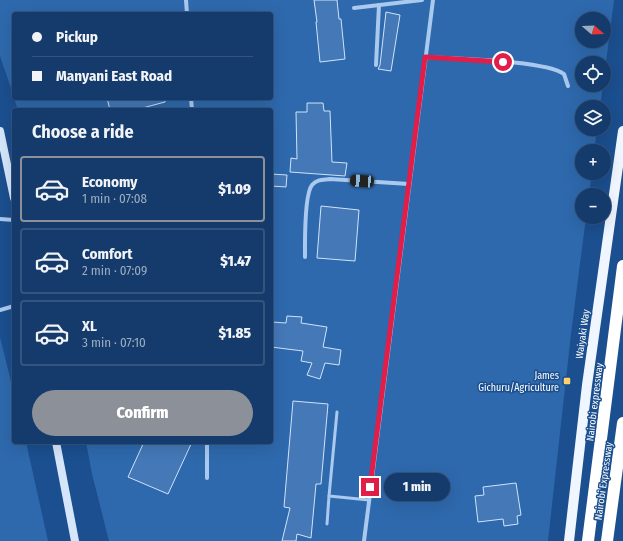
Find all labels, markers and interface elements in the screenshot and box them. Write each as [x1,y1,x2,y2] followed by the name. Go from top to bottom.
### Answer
[575,12,611,48] north arrow
[575,12,611,224] map controls
[56,28,98,46] text: Pickup
[494,53,512,71] route start
[575,56,611,92] button: locate
[56,67,172,85] text: Manyani East Road
[575,100,611,136] button: layers
[32,121,134,143] text: Choose a ride
[575,144,611,180] button: +
[34,171,70,207] icon: car
[82,173,137,191] text: Economy
[350,174,374,188] car
[218,180,251,198] text: $1.09
[575,188,611,224] button: −
[82,191,147,206] text: 1 min · 07:08
[34,243,70,279] icon: car
[82,245,133,263] text: Comfort
[220,252,251,270] text: $1.47
[82,263,147,278] text: 2 min · 07:09
[574,308,592,360] street label: Waiyaki Way
[34,315,70,351] icon: car
[82,317,97,335] text: XL
[218,324,251,342] text: $1.85
[82,335,146,350] text: 3 min · 07:10
[584,362,606,442] street label: Nairobi expressway
[478,370,559,394] place label: James Gichuru/Agriculture
[562,376,572,386] marker: James Gichuru/Agriculture
[32,390,253,436] button: Confirm
[593,441,615,521] street label: Nairobi Expressway
[384,473,450,501] callout: 1 min
[361,478,379,496] route end
[403,479,431,494] text: 1 min

